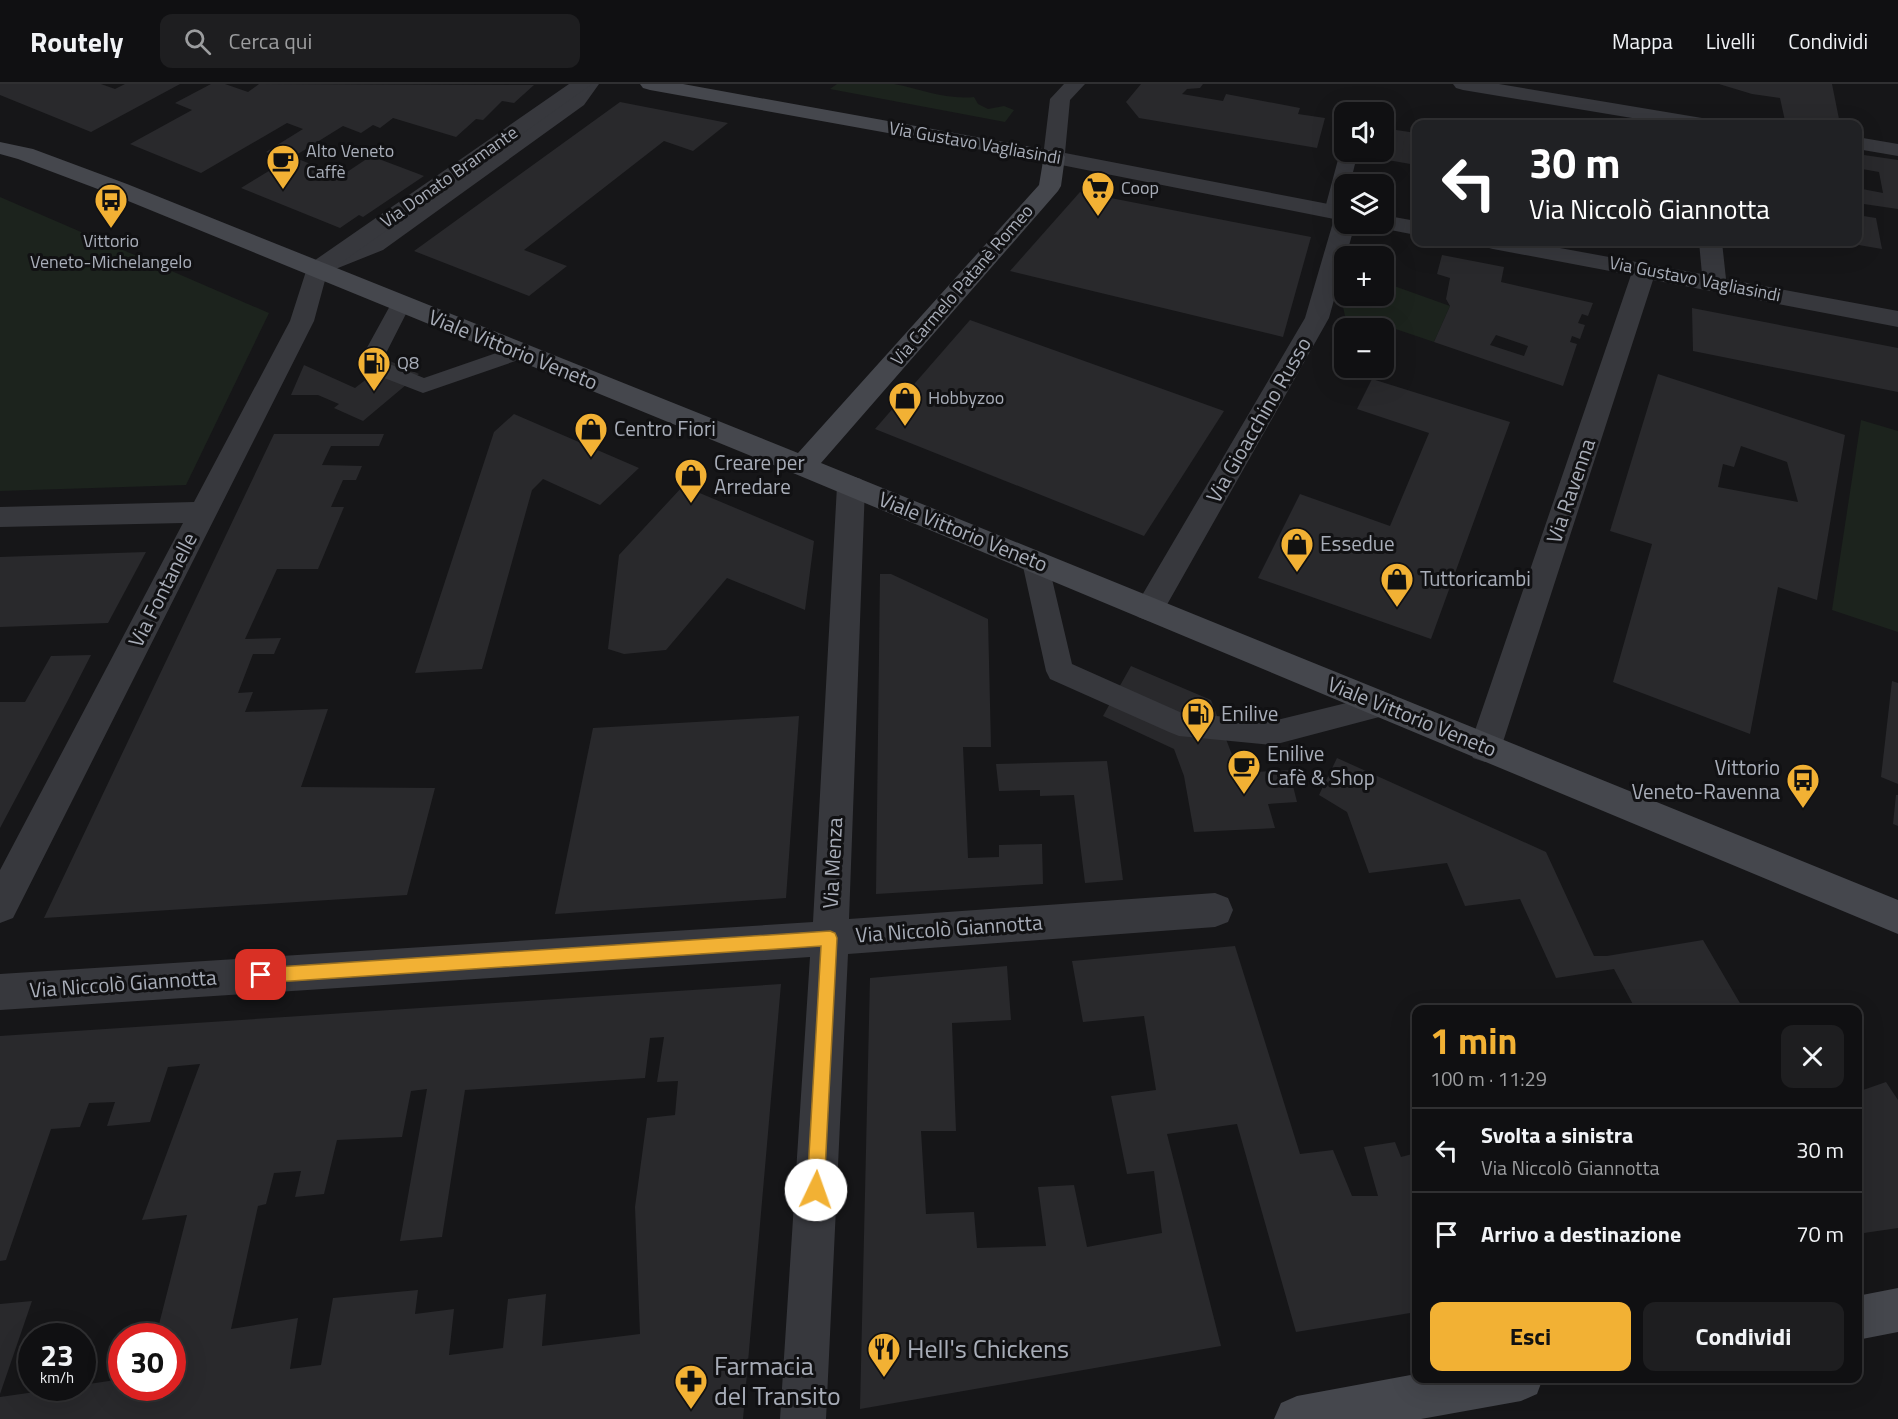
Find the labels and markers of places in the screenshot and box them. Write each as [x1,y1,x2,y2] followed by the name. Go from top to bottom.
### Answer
[306,137,394,185] place label: Alto Veneto Caffè
[265,143,301,190] cafe icon: Alto Veneto Caffè
[1080,170,1116,217] supermarket icon: Coop
[1121,174,1159,201] place label: Coop
[93,182,129,229] bus stop icon: Vittorio Veneto-Michelangelo
[30,227,192,275] place label: Vittorio Veneto-Michelangelo
[356,345,392,392] fuel station icon: Q8
[397,349,419,376] place label: Q8
[887,380,923,427] shop icon: Hobbyzoo
[928,384,1004,411] place label: Hobbyzoo
[573,411,609,458] shop icon: Centro Fiori
[614,412,716,444] place label: Centro Fiori
[714,446,805,502] place label: Creare per Arredare
[673,457,709,504] shop icon: Creare per Arredare
[1279,526,1315,573] shop icon: Essedue
[1320,527,1395,559] place label: Essedue
[1379,561,1415,608] shop icon: Tuttoricambi
[1420,562,1531,594] place label: Tuttoricambi
[1180,696,1216,743] fuel station icon: Enilive
[1221,697,1278,729] place label: Enilive
[1267,737,1375,793] place label: Enilive Cafè & Shop
[1226,748,1262,795] cafe icon: Enilive Cafè & Shop
[1631,751,1780,807] place label: Vittorio Veneto-Ravenna
[1785,762,1821,809] bus stop icon: Vittorio Veneto-Ravenna
[235,949,286,1000] pin
[907,1329,1069,1368] place label: Hell's Chickens
[866,1331,902,1378] restaurant icon: Hell's Chickens
[714,1346,841,1415] place label: Farmacia del Transito
[673,1363,709,1410] pharmacy icon: Farmacia del Transito

